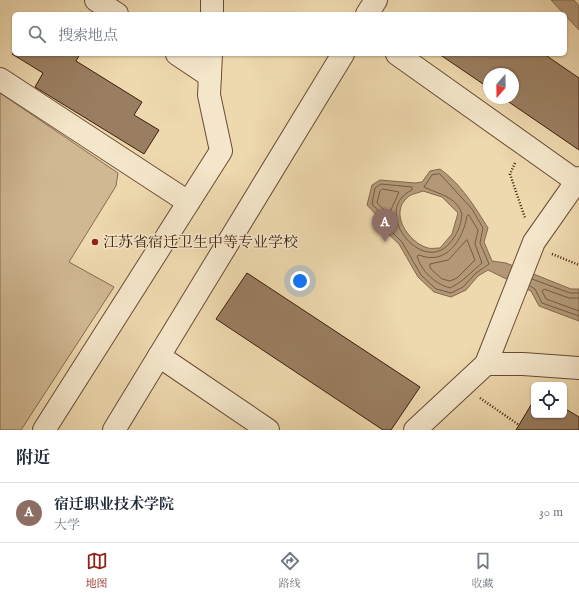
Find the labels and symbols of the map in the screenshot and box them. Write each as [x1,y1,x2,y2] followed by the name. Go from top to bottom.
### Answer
[483,68,519,104] north arrow
[372,209,398,242] pin: A
[103,233,298,252] place label: 江苏省宿迁卫生中等专业学校
[90,237,100,247] marker: 江苏省宿迁卫生中等专业学校
[290,271,310,291] your location

